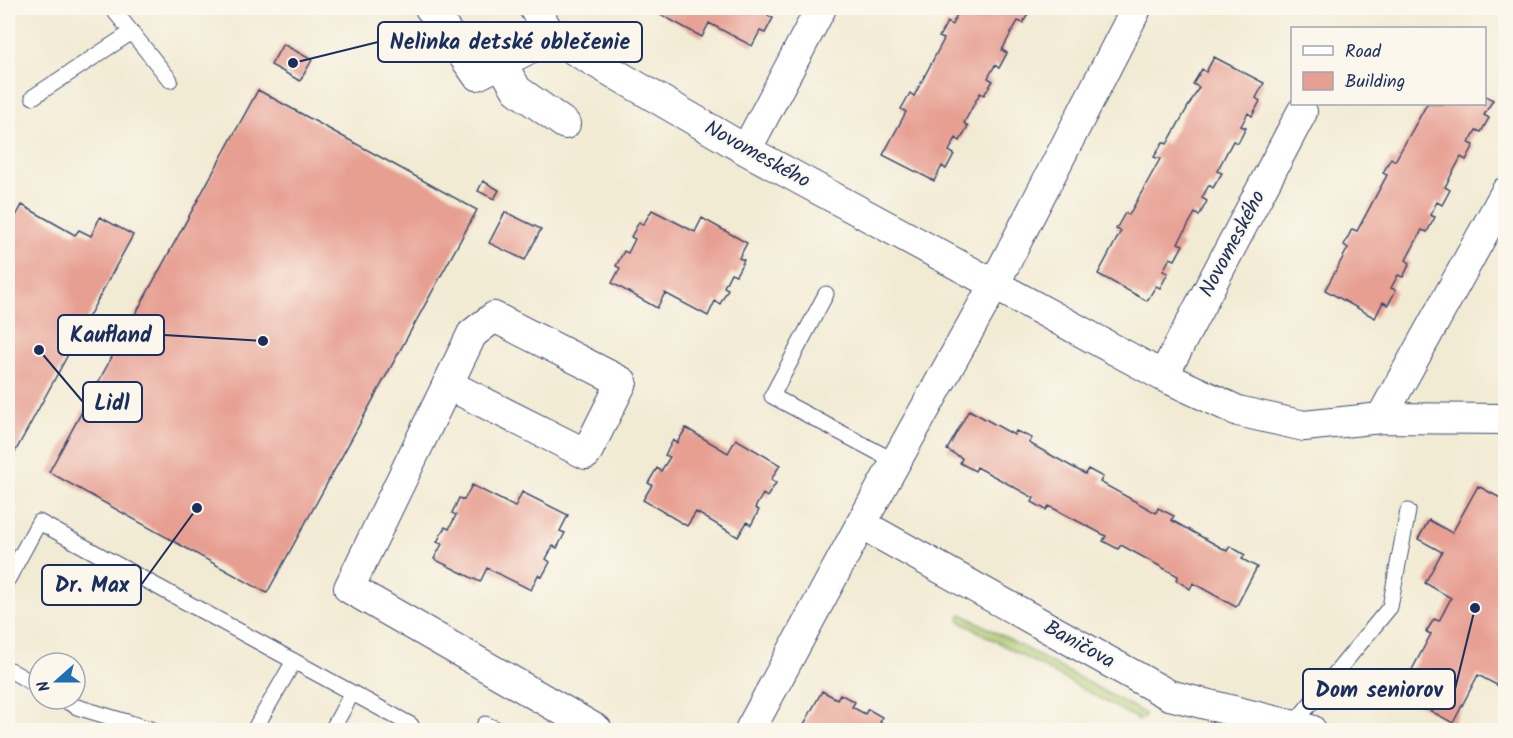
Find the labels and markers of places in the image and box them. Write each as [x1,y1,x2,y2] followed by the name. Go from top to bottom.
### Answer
[378,22,642,62] callout: Nelinka detské oblečenie
[58,315,164,355] callout: Kaufland
[83,382,142,422] callout: Lidl
[42,565,141,605] callout: Dr. Max
[1303,669,1455,709] callout: Dom seniorov

